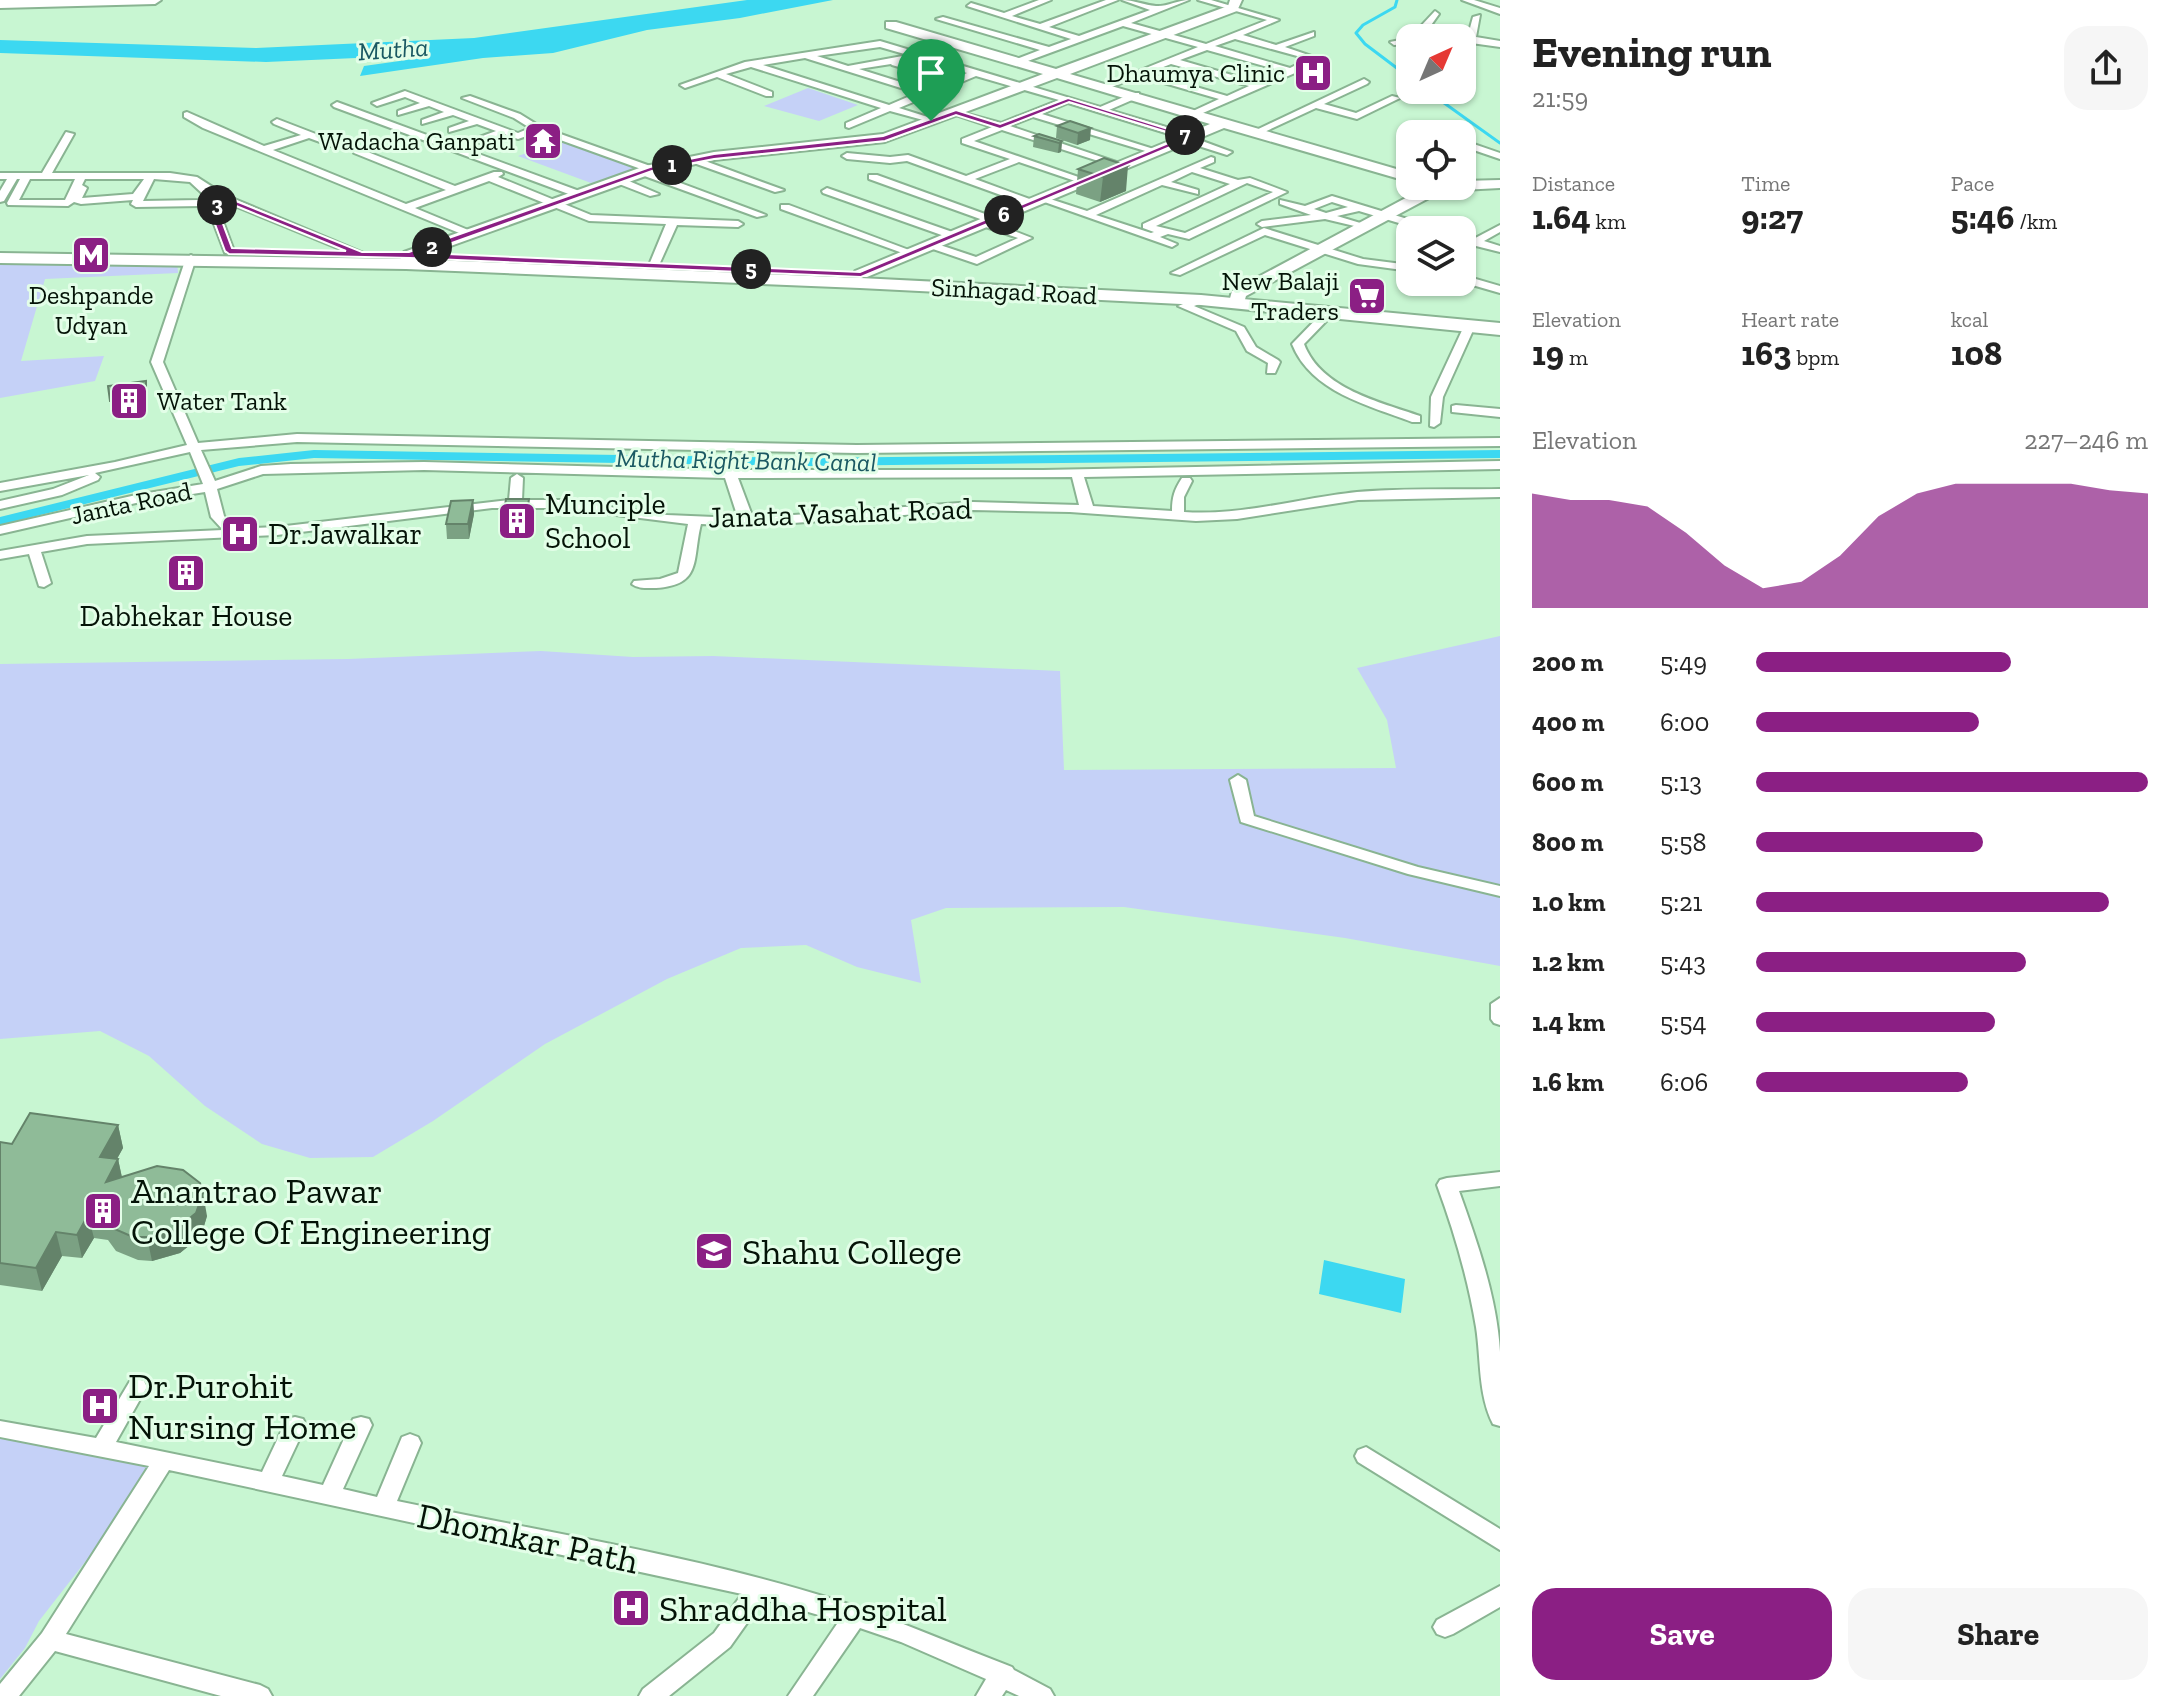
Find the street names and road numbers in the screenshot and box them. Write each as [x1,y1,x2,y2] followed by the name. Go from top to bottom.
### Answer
[930,271,1098,311] street label: Sinhagad Road
[68,475,194,531] street label: Janta Road
[708,490,973,536] street label: Janata Vasahat Road
[414,1494,642,1582] street label: Dhomkar Path

